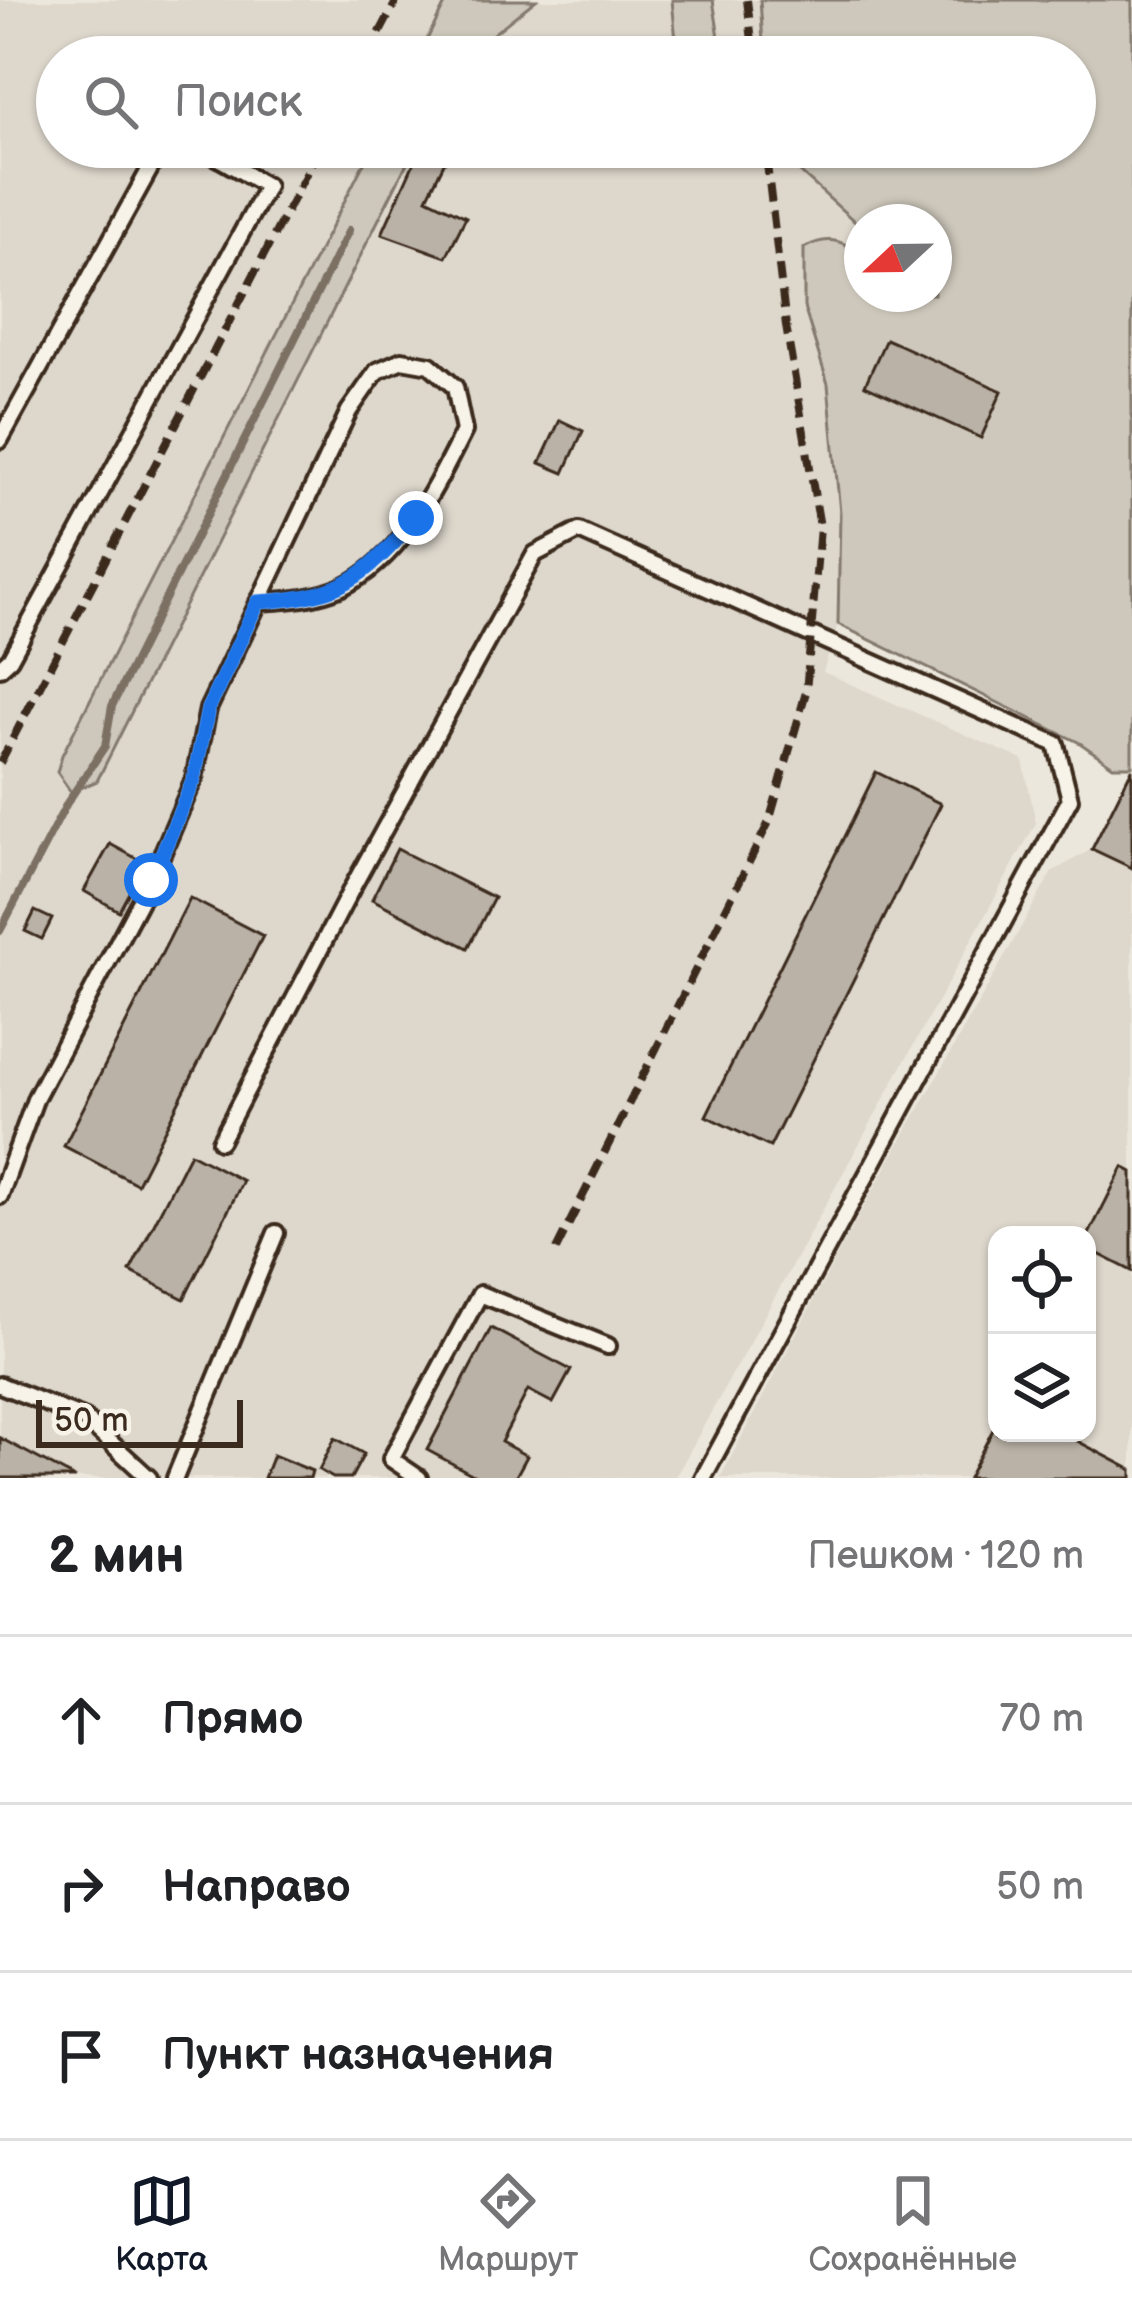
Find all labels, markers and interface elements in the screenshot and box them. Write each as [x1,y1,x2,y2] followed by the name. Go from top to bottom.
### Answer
[36,36,1096,168] search box
[78,69,144,135] icon: search
[174,75,302,130] text: Поиск
[844,204,952,312] north arrow
[389,491,443,545] route end
[124,853,178,907] route start
[988,1226,1096,1442] map controls
[988,1226,1096,1334] button: locate
[988,1334,1096,1442] button: layers
[36,1394,243,1447] scale bar
[54,1401,129,1441] text: 50 m
[48,1526,185,1587] text: 2 мин
[808,1533,1084,1580] text: Пешком · 120 m
[48,1687,114,1753] icon: ahead
[162,1692,303,1747] text: Прямо
[999,1696,1084,1743] text: 70 m
[48,1855,114,1921] icon: right
[162,1860,351,1915] text: Направо
[996,1864,1084,1911] text: 50 m
[48,2023,114,2089] icon: arrive
[162,2028,554,2083] text: Пункт назначения
[115,2168,208,2280] tab: Карта
[438,2168,578,2280] tab: Маршрут
[808,2168,1017,2280] tab: Сохранённые

